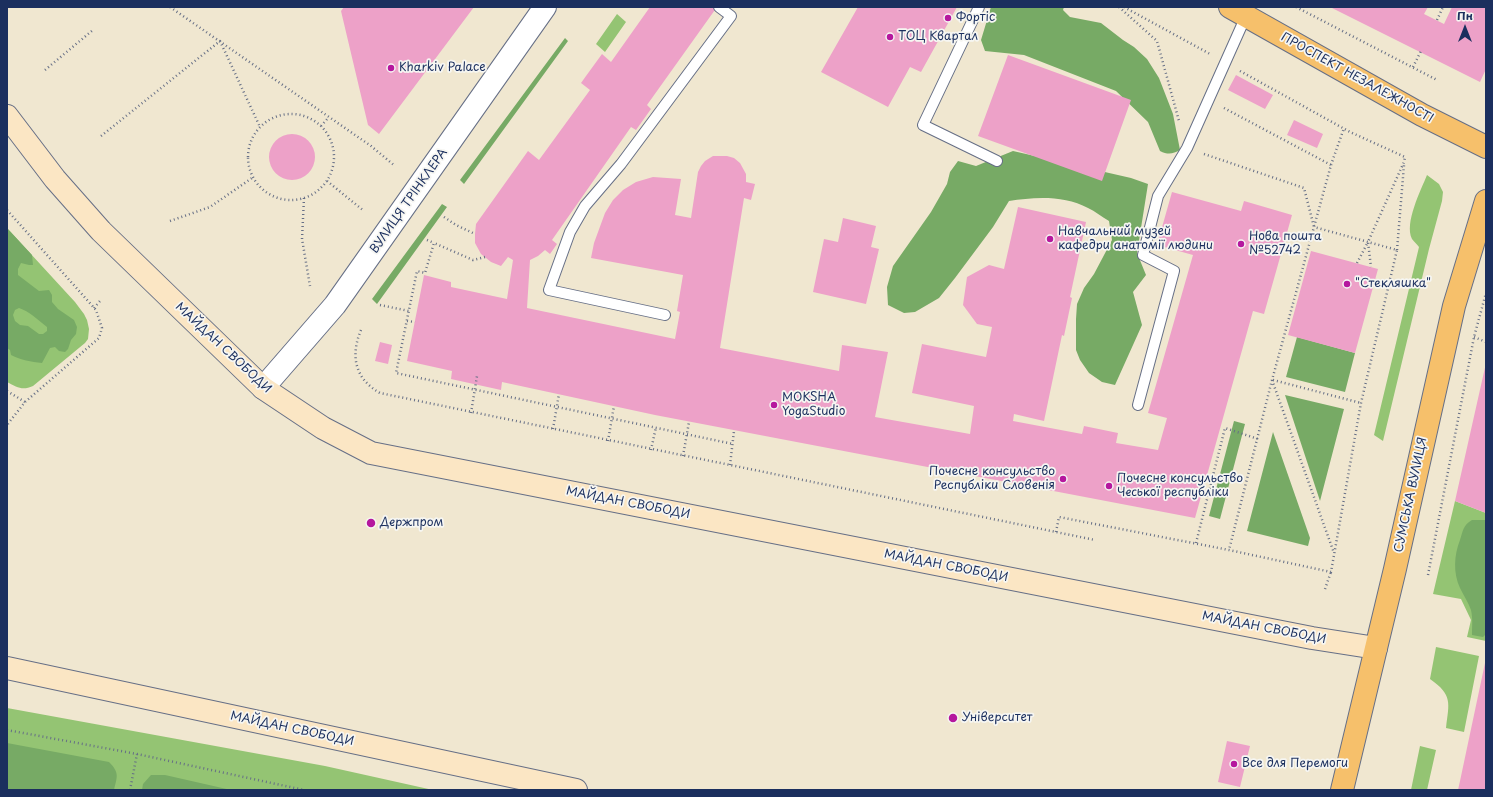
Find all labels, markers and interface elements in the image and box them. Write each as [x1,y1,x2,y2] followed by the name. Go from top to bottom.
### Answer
[1457,7,1473,24] text: Пн
[1445,8,1485,48] north arrow
[956,11,995,25] place label: Фортiс
[943,13,953,23] marker: Фортiс
[898,30,978,44] place label: ТОЦ Квартал
[1278,30,1436,126] street label: ПРОСПЕКТ НЕЗАЛЕЖНОСТІ
[885,32,895,42] marker: ТОЦ Квартал
[399,61,486,75] place label: Kharkiv Palace
[386,63,396,73] marker: Kharkiv Palace
[367,146,451,256] street label: ВУЛИЦЯ ТРІНКЛЕРА
[1058,225,1213,253] place label: Навчальний музей кафедри анатомії людини
[1249,230,1321,258] place label: Нова пошта №52742
[1045,234,1055,244] marker: Навчальний музей кафедри анатомії людини
[1236,239,1246,249] marker: Нова пошта №52742
[1355,277,1431,291] place label: "Стекляшка"
[1342,279,1352,289] marker: "Стекляшка"
[172,300,274,396] street label: МАЙДАН СВОБОДИ
[782,391,845,419] place label: MOKSHA YogaStudio
[769,400,779,410] marker: MOKSHA YogaStudio
[1392,436,1430,554] street label: СУМСЬКА ВУЛИЦЯ
[929,465,1055,493] place label: Почесне консульство Республіки Словенія
[1117,472,1243,500] place label: Почесне консульство Чеської республіки
[1058,474,1068,484] marker: Почесне консульство Республіки Словенія
[1104,481,1114,491] marker: Почесне консульство Чеської республіки
[565,484,691,522] street label: МАЙДАН СВОБОДИ
[380,516,443,530] place label: Держпром
[365,517,377,529] marker: Держпром
[883,547,1009,585] street label: МАЙДАН СВОБОДИ
[1201,609,1327,647] street label: МАЙДАН СВОБОДИ
[229,709,355,749] street label: МАЙДАН СВОБОДИ
[962,711,1032,725] place label: Університет
[947,712,959,724] marker: Університет
[1242,757,1348,771] place label: Все для Перемоги
[1229,759,1239,769] marker: Все для Перемоги

